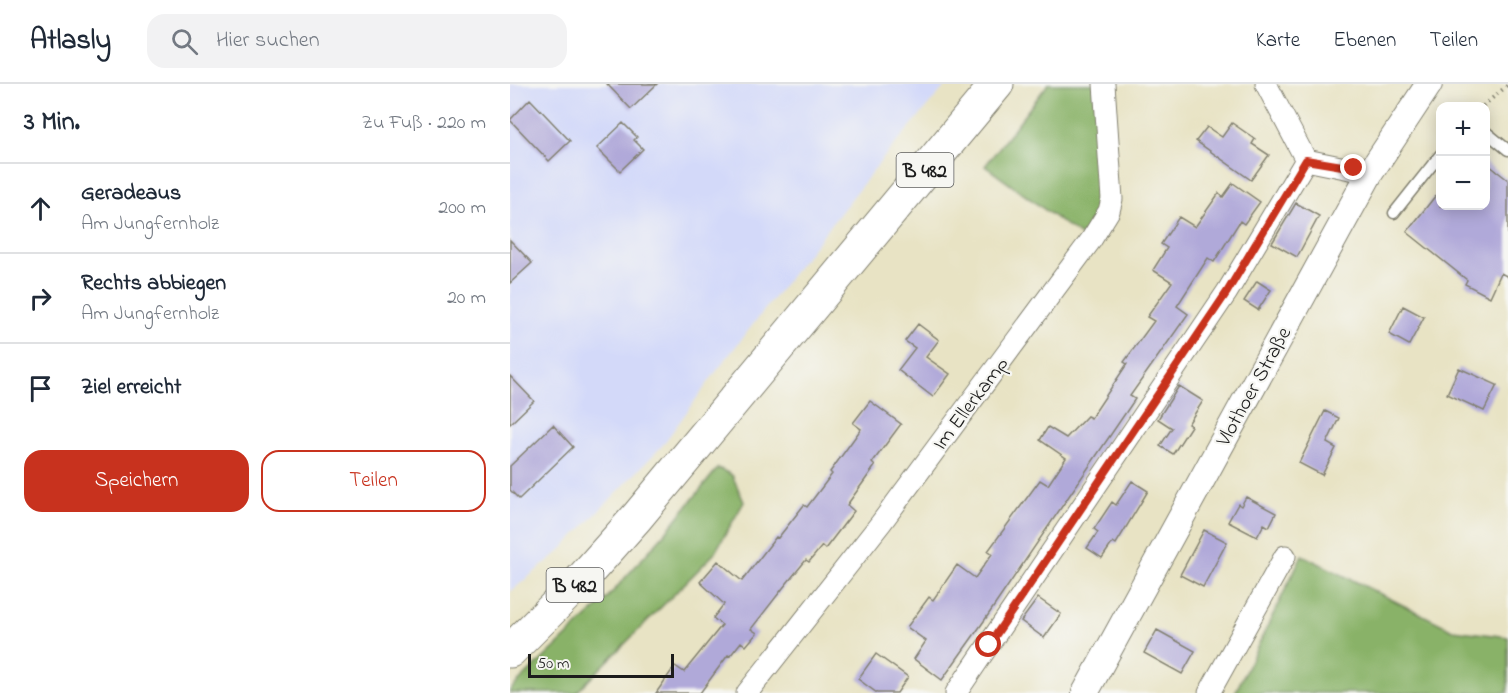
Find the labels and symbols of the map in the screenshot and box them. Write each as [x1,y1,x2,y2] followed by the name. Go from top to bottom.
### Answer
[896,153,954,187] road number: B 482
[1340,154,1366,180] route end
[1209,321,1300,453] street label: Vlothoer Straße
[926,351,1017,457] street label: Im Ellerkamp
[546,568,604,602] road number: B 482
[975,631,1001,657] route start
[528,651,674,678] scale bar

